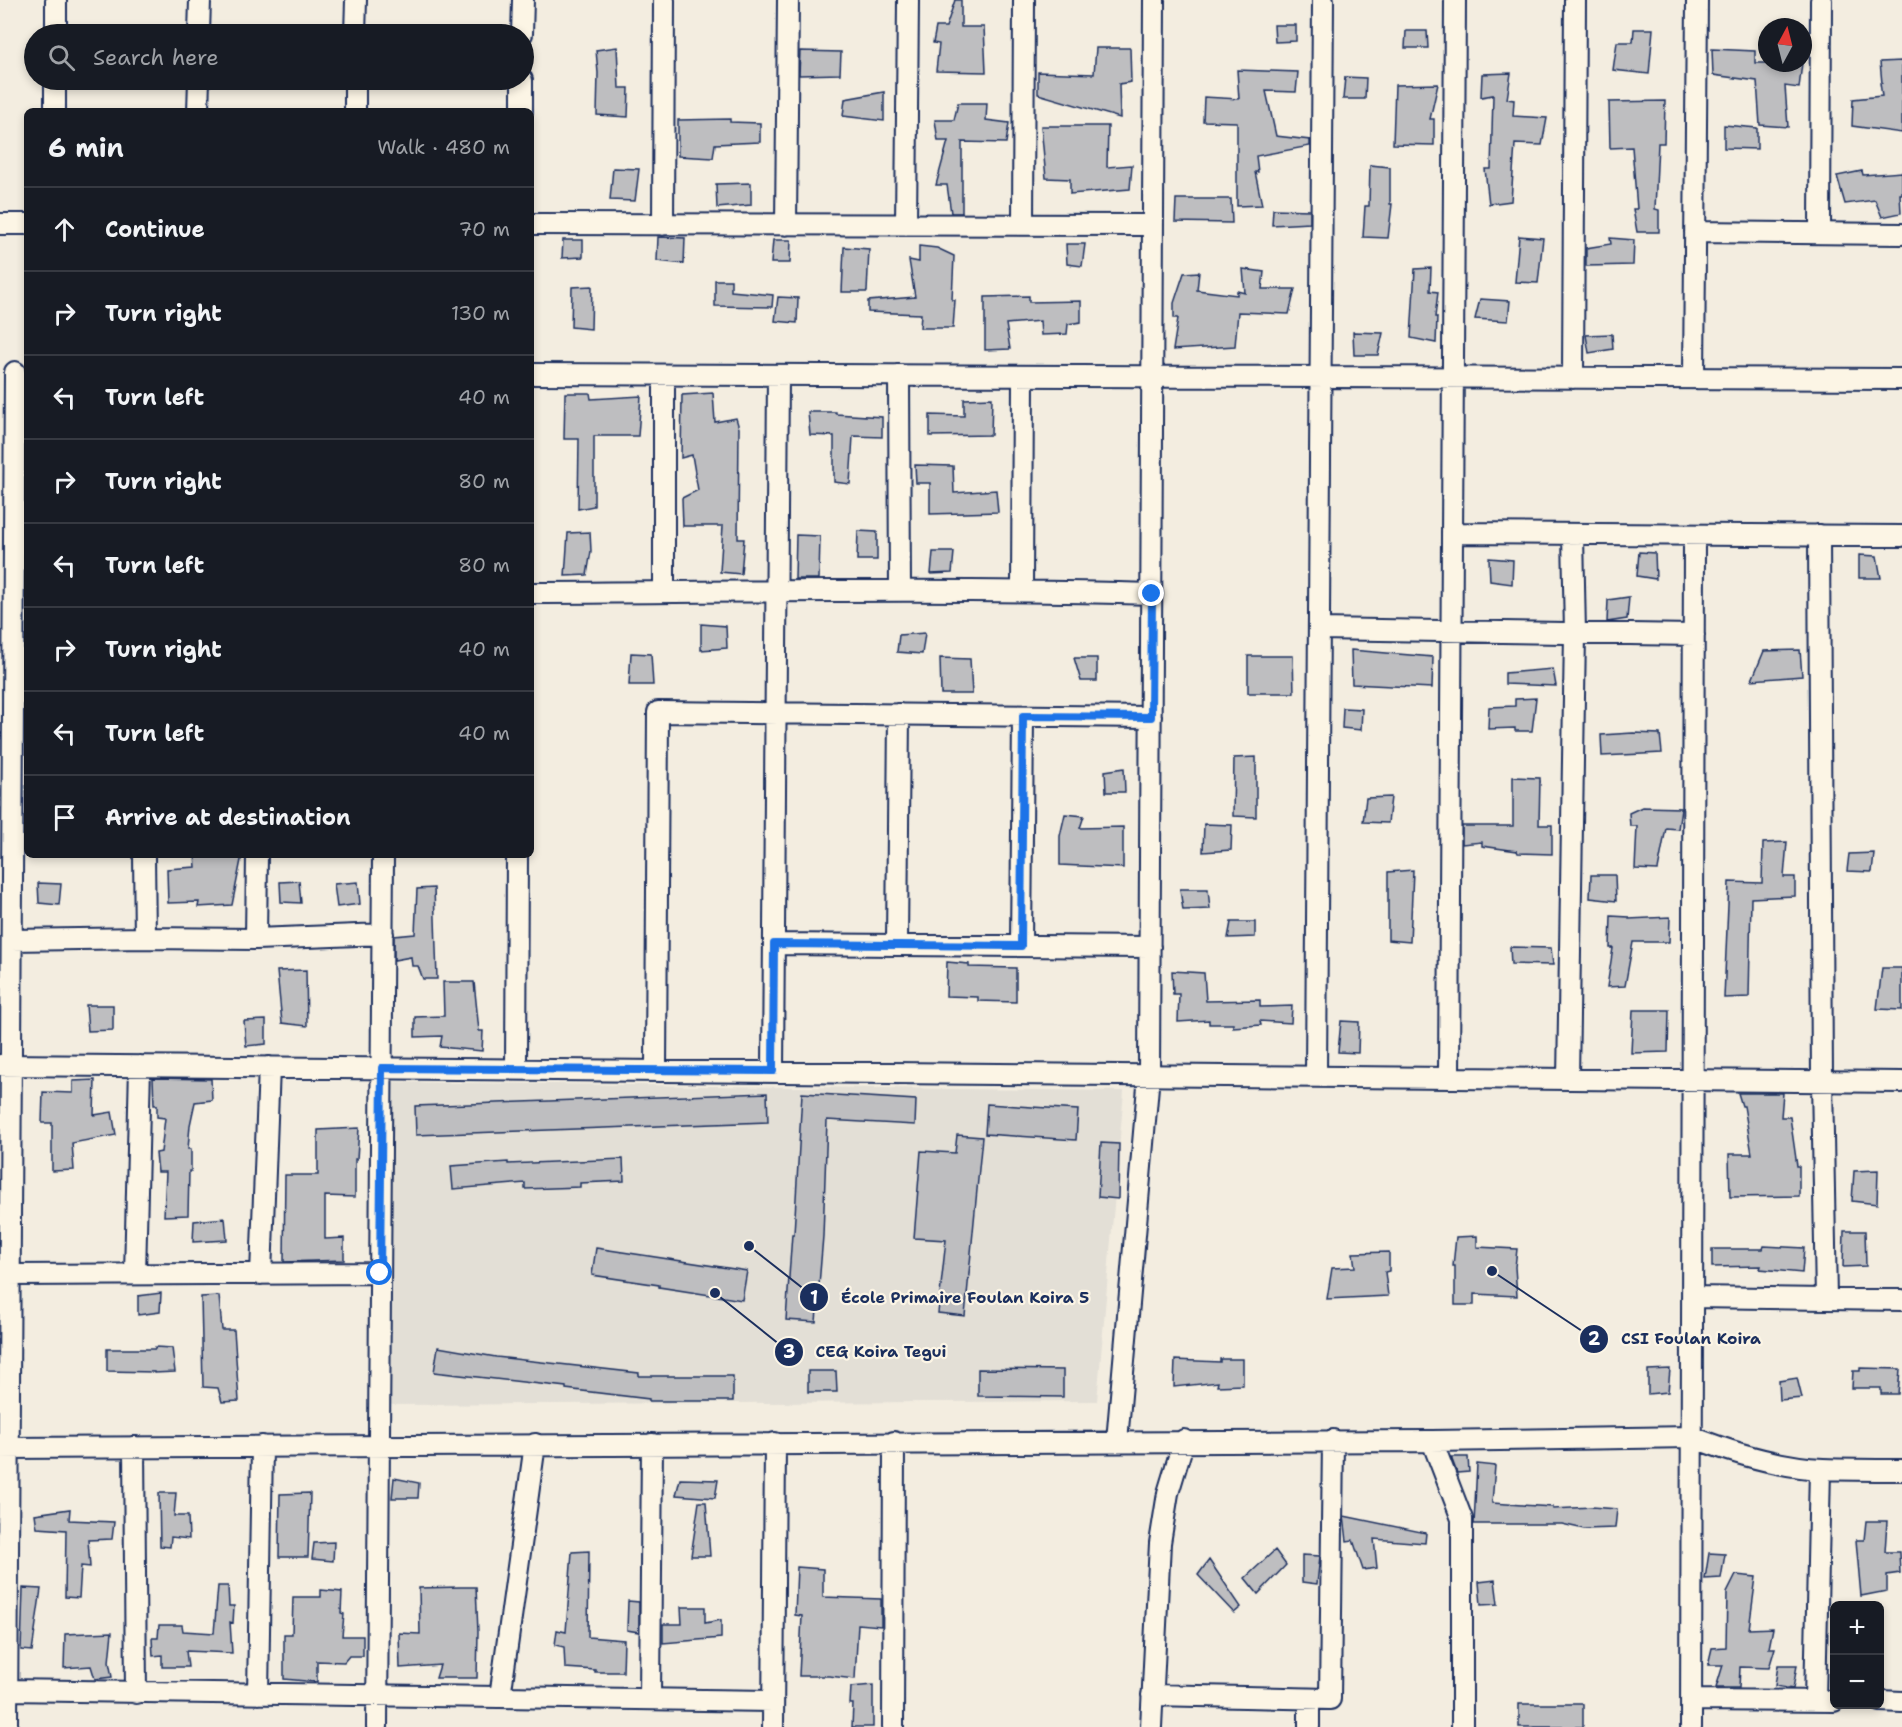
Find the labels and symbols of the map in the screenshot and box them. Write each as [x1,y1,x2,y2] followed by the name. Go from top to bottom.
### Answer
[1758,18,1812,72] north arrow
[1138,580,1164,606] route end
[366,1259,392,1285] route start
[799,1280,1101,1314] callout: École Primaire Foulan Koira 5
[810,1286,818,1310] text: 1
[841,1287,1089,1308] text: École Primaire Foulan Koira 5
[1579,1322,1773,1356] callout: CSI Foulan Koira
[1588,1327,1601,1351] text: 2
[1621,1328,1761,1349] text: CSI Foulan Koira
[774,1335,958,1369] callout: CEG Koira Tegui
[783,1340,795,1364] text: 3
[816,1341,947,1362] text: CEG Koira Tegui

